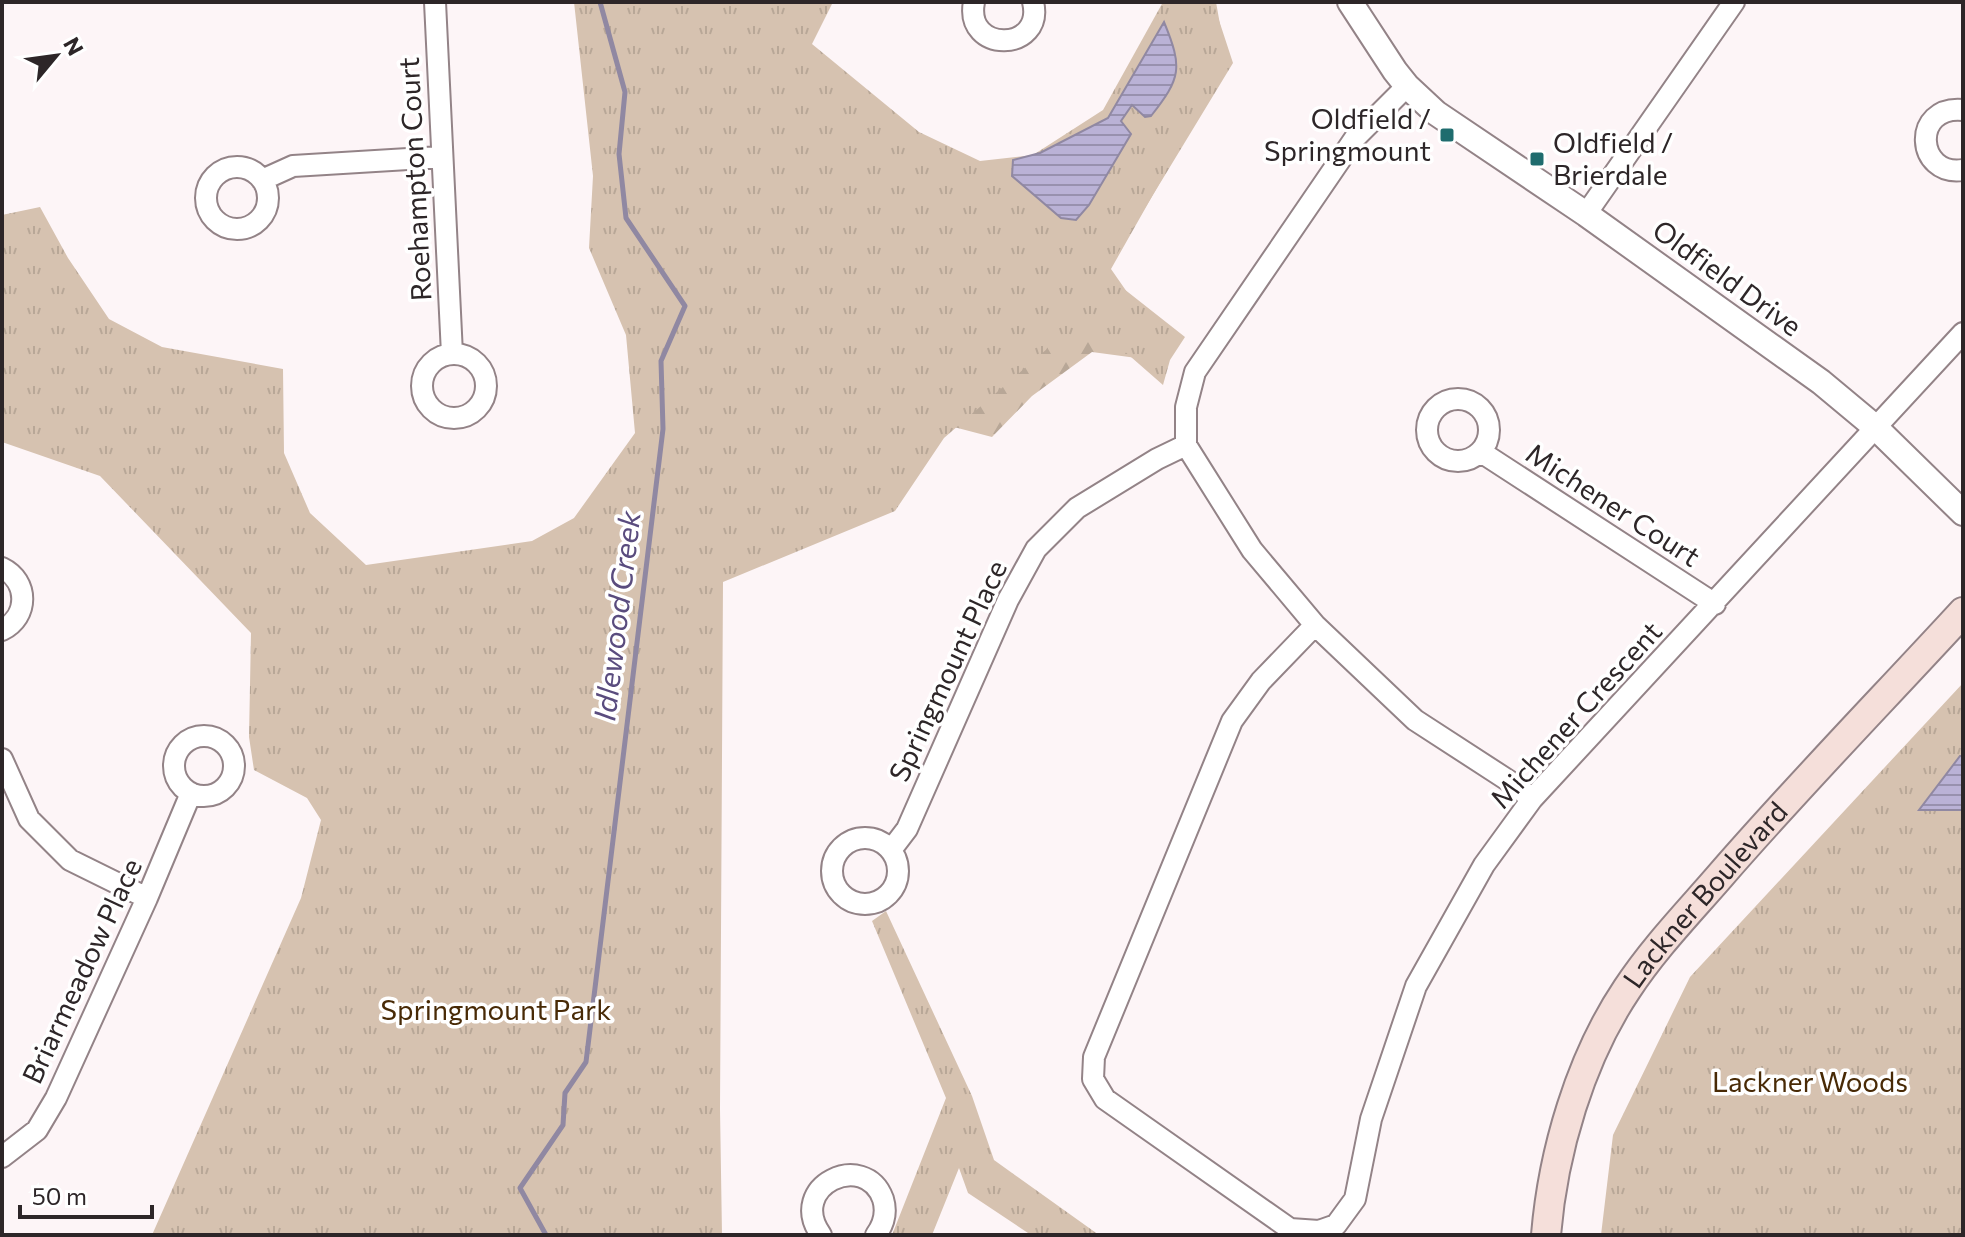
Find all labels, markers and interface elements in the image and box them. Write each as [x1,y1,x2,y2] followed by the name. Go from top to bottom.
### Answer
[16,16,96,96] north arrow
[58,32,90,60] text: N
[391,56,437,302] street label: Roehampton Court
[1264,101,1431,167] place label: Oldfield / Springmount
[1553,125,1673,191] place label: Oldfield / Brierdale
[1438,126,1456,144] marker: Oldfield / Springmount
[1528,150,1546,168] marker: Oldfield / Brierdale
[1647,212,1809,343] street label: Oldfield Drive
[1520,435,1707,573] street label: Michener Court
[584,508,647,723] water label: Idlewood Creek
[881,555,1013,787] street label: Springmount Place
[1482,614,1668,815] street label: Michener Crescent
[1615,794,1794,994] street label: Lackner Boulevard
[14,853,148,1088] street label: Briarmeadow Place
[381,992,611,1026] park label: Springmount Park
[1712,1064,1908,1098] park label: Lackner Woods
[20,1169,152,1219] scale bar
[32,1181,87,1210] text: 50 m

